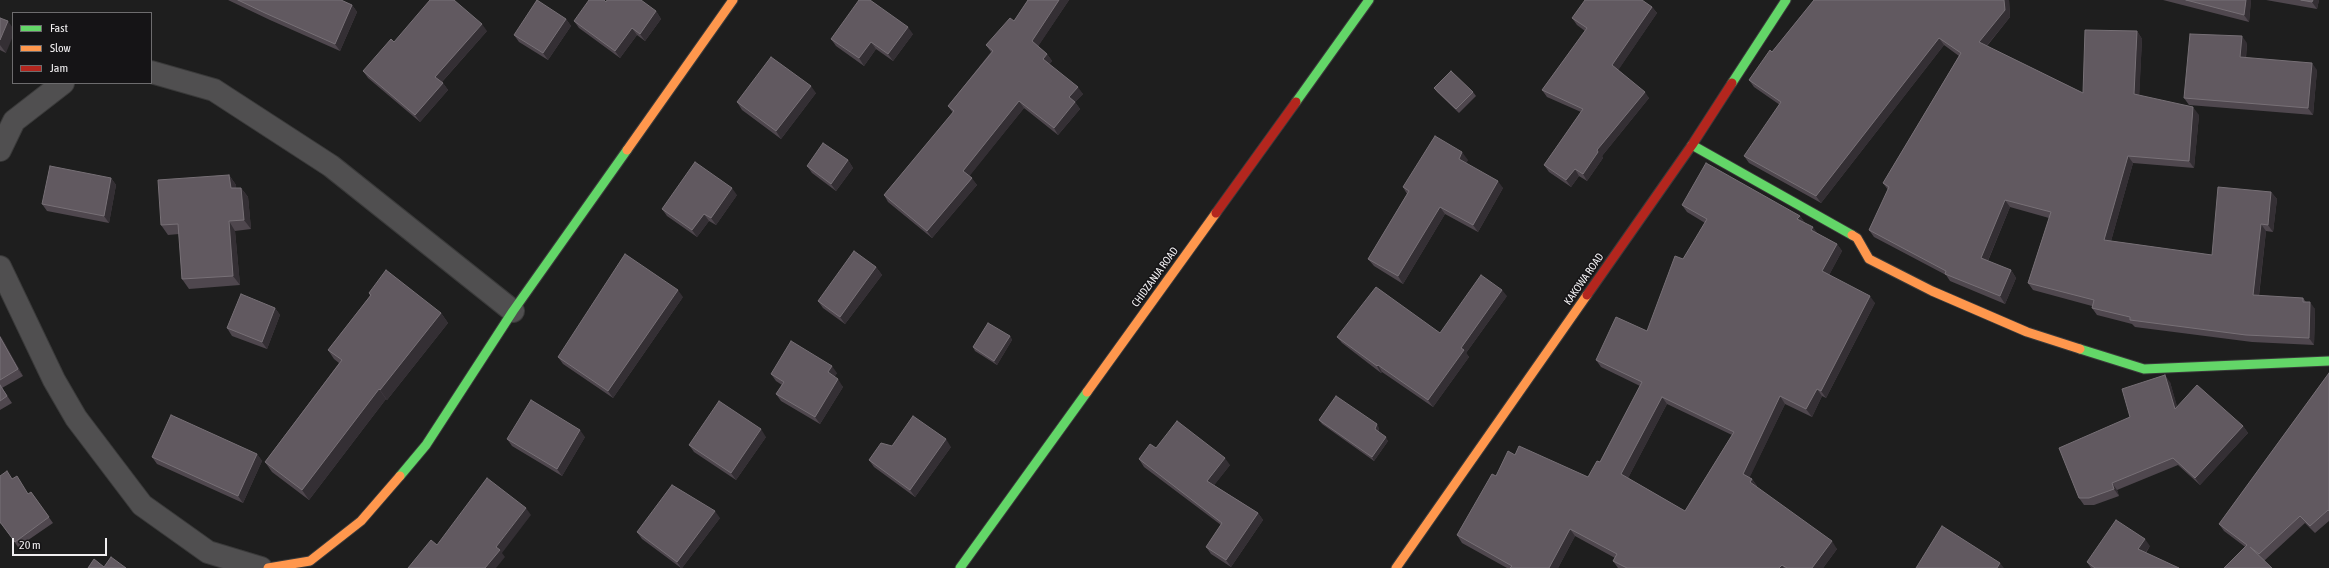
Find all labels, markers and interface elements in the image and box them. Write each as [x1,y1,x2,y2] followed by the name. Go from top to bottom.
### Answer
[12,12,152,84] legend
[50,21,68,35] text: Fast
[50,41,71,55] text: Slow
[50,61,68,75] text: Jam
[1129,245,1181,309] street label: CHIDZANJA ROAD
[1561,251,1607,307] street label: KAKOWA ROAD
[14,530,109,556] scale bar
[19,538,41,552] text: 20 m

